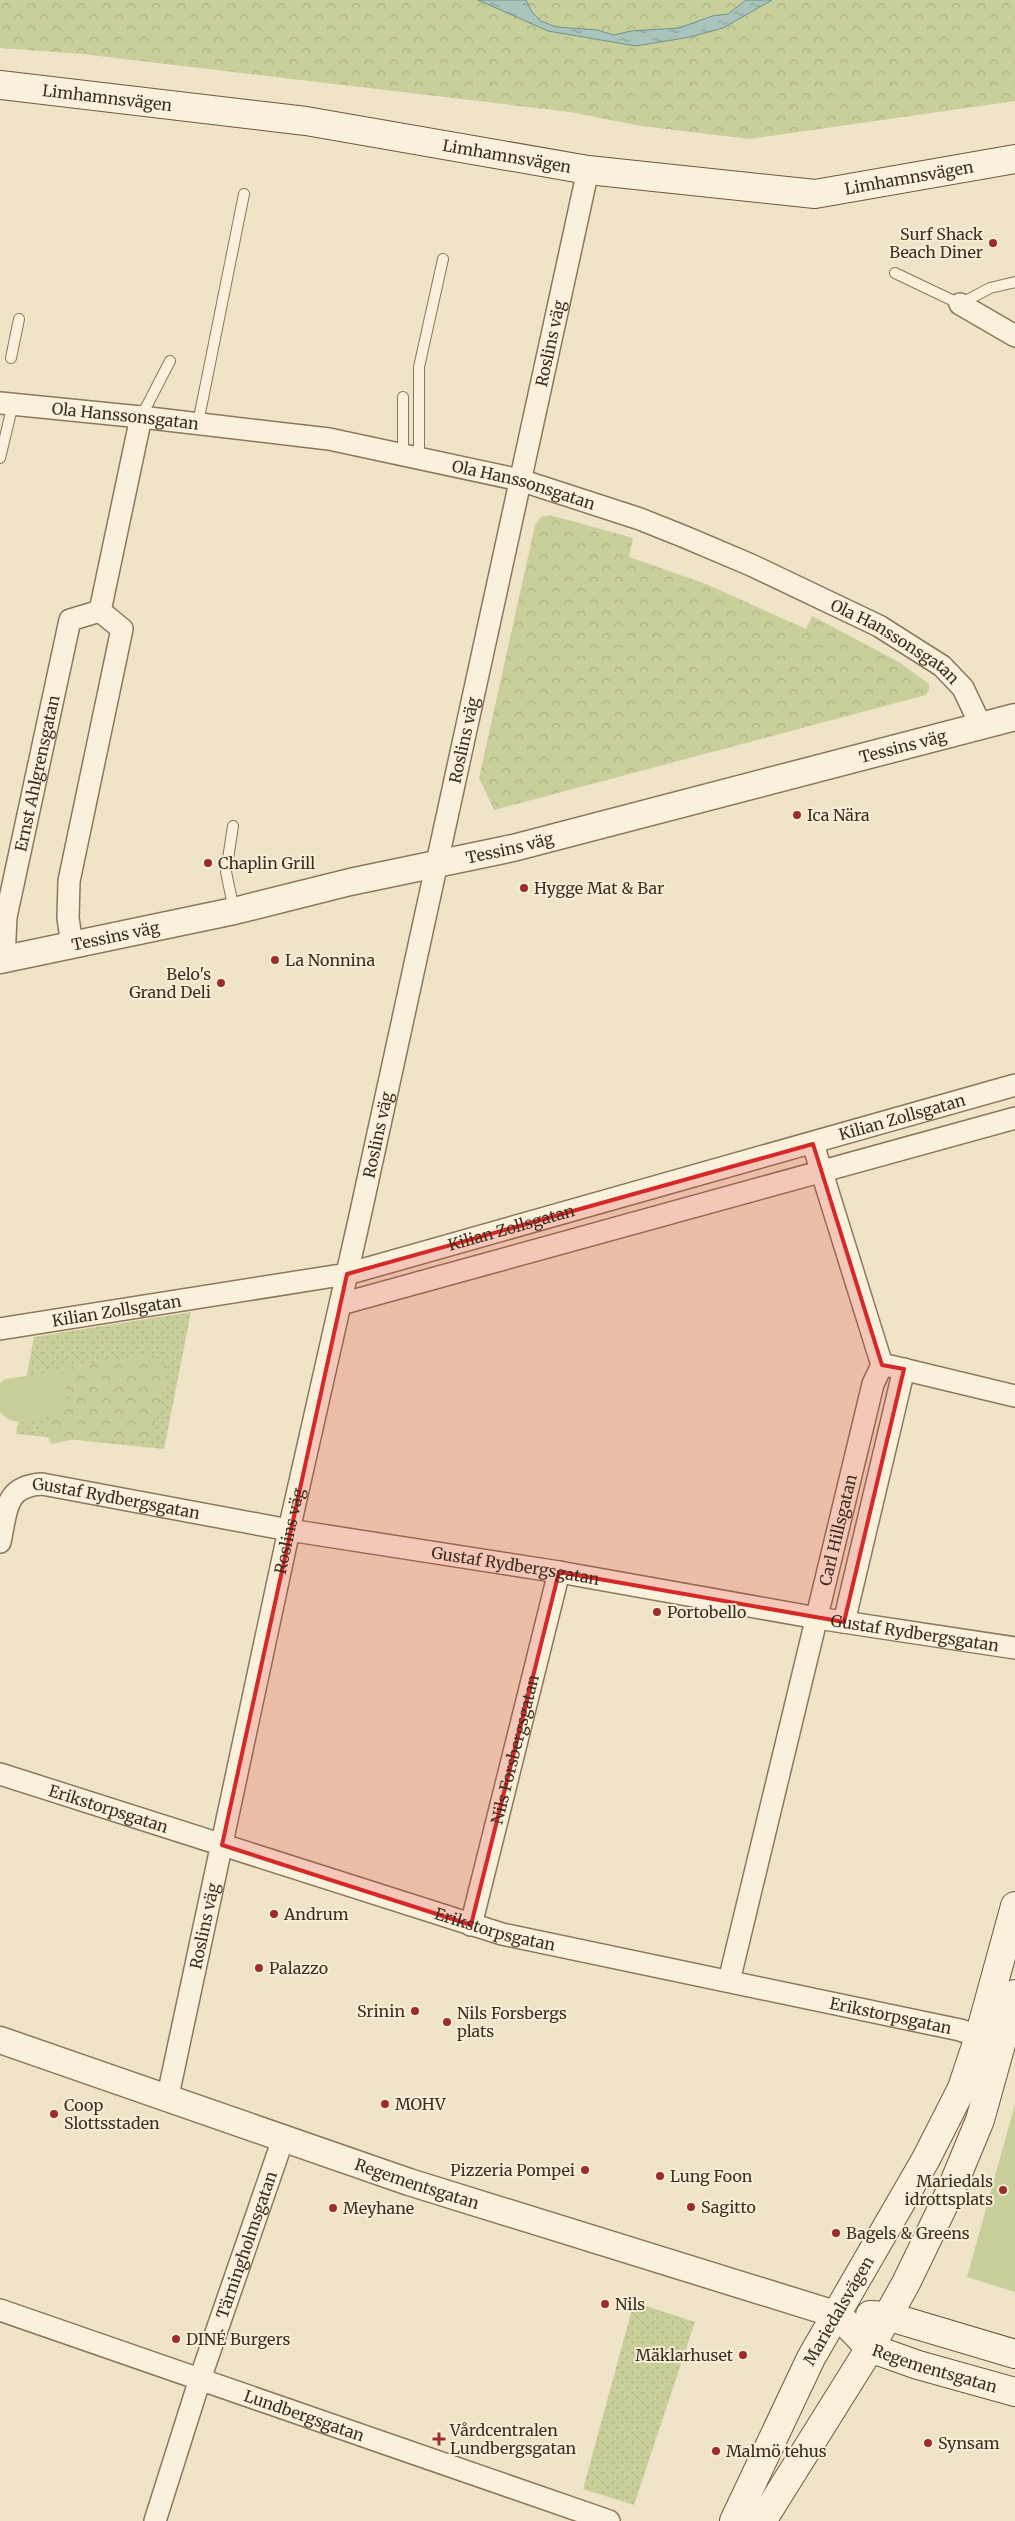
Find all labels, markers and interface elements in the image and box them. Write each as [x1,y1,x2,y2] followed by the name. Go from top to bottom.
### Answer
[41,80,174,115] street label: Limhamnsvägen
[441,135,573,177] street label: Limhamnsvägen
[843,156,975,199] street label: Limhamnsvägen
[889,224,984,262] place label: Surf Shack Beach Diner
[987,237,999,249] marker: Surf Shack Beach Diner
[531,298,569,388] street label: Roslins väg
[51,398,200,434] street label: Ola Hanssonsgatan
[450,456,598,514] street label: Ola Hanssonsgatan
[827,594,964,688] street label: Ola Hanssonsgatan
[10,693,64,853] street label: Ernst Ahlgrensgatan
[445,695,483,785] street label: Roslins väg
[857,725,949,767] street label: Tessins väg
[807,805,870,825] place label: Ica Nära
[791,809,803,821] marker: Ica Nära
[464,828,556,868] street label: Tessins väg
[218,853,315,873] place label: Chaplin Grill
[202,857,214,869] marker: Chaplin Grill
[534,878,664,898] place label: Hygge Mat & Bar
[518,882,530,894] marker: Hygge Mat & Bar
[70,917,162,955] street label: Tessins väg
[285,950,375,970] place label: La Nonnina
[269,954,281,966] marker: La Nonnina
[129,964,211,1002] place label: Belo's Grand Deli
[215,977,227,989] marker: Belo's Grand Deli
[359,1089,397,1180] street label: Roslins väg
[836,1089,968,1144] street label: Kilian Zollsgatan
[446,1200,577,1255] street label: Kilian Zollsgatan
[50,1290,183,1331] street label: Kilian Zollsgatan
[815,1472,861,1588] street label: Carl Hillsgatan
[31,1474,202,1523] street label: Gustaf Rydbergsgatan
[270,1486,308,1576] street label: Roslins väg
[430,1542,601,1589] street label: Gustaf Rydbergsgatan
[667,1602,746,1622] place label: Portobello
[651,1606,663,1618] marker: Portobello
[829,1610,1001,1655] street label: Gustaf Rydbergsgatan
[487,1672,543,1826] street label: Nils Forsbergsgatan
[46,1780,171,1837] street label: Erikstorpsgatan
[185,1881,223,1971] street label: Roslins väg
[432,1903,557,1955] street label: Erikstorpsgatan
[283,1904,349,1924] place label: Andrum
[268,1908,280,1920] marker: Andrum
[269,1958,328,1978] place label: Palazzo
[253,1962,265,1974] marker: Palazzo
[828,1993,954,2038] street label: Erikstorpsgatan
[357,2001,405,2021] place label: Srinin
[457,2003,567,2041] place label: Nils Forsbergs plats
[409,2005,421,2017] marker: Srinin
[441,2016,453,2028] marker: Nils Forsbergs plats
[395,2094,446,2114] place label: MOHV
[64,2095,160,2133] place label: Coop Slottsstaden
[379,2098,391,2110] marker: MOHV
[48,2108,60,2120] marker: Coop Slottsstaden
[352,2154,482,2213] street label: Regementsgatan
[450,2160,575,2180] place label: Pizzeria Pompei
[579,2164,591,2176] marker: Pizzeria Pompei
[670,2166,753,2186] place label: Lung Foon
[212,2168,281,2321] street label: Tärningholmsgatan
[654,2170,666,2182] marker: Lung Foon
[905,2171,993,2209] place label: Mariedals idrottsplats
[997,2184,1009,2196] marker: Mariedals idrottsplats
[701,2197,756,2217] place label: Sagitto
[343,2198,414,2218] place label: Meyhane
[685,2201,697,2213] marker: Sagitto
[327,2202,339,2214] marker: Meyhane
[846,2223,970,2243] place label: Bagels & Greens
[830,2227,842,2239] marker: Bagels & Greens
[799,2252,878,2369] street label: Mariedalsvägen
[615,2294,645,2314] place label: Nils
[599,2298,611,2310] marker: Nils
[186,2329,290,2349] place label: DINÉ Burgers
[170,2333,182,2345] marker: DINÉ Burgers
[870,2340,1000,2397] street label: Regementsgatan
[635,2345,734,2365] place label: Mäklarhuset
[737,2349,749,2361] marker: Mäklarhuset
[241,2385,367,2446] street label: Lundbergsgatan
[449,2420,576,2458] place label: Vårdcentralen Lundbergsgatan
[432,2432,446,2446] marker: Vårdcentralen Lundbergsgatan
[938,2433,1000,2453] place label: Synsam
[922,2437,934,2449] marker: Synsam
[726,2441,827,2461] place label: Malmö tehus
[710,2445,722,2457] marker: Malmö tehus

